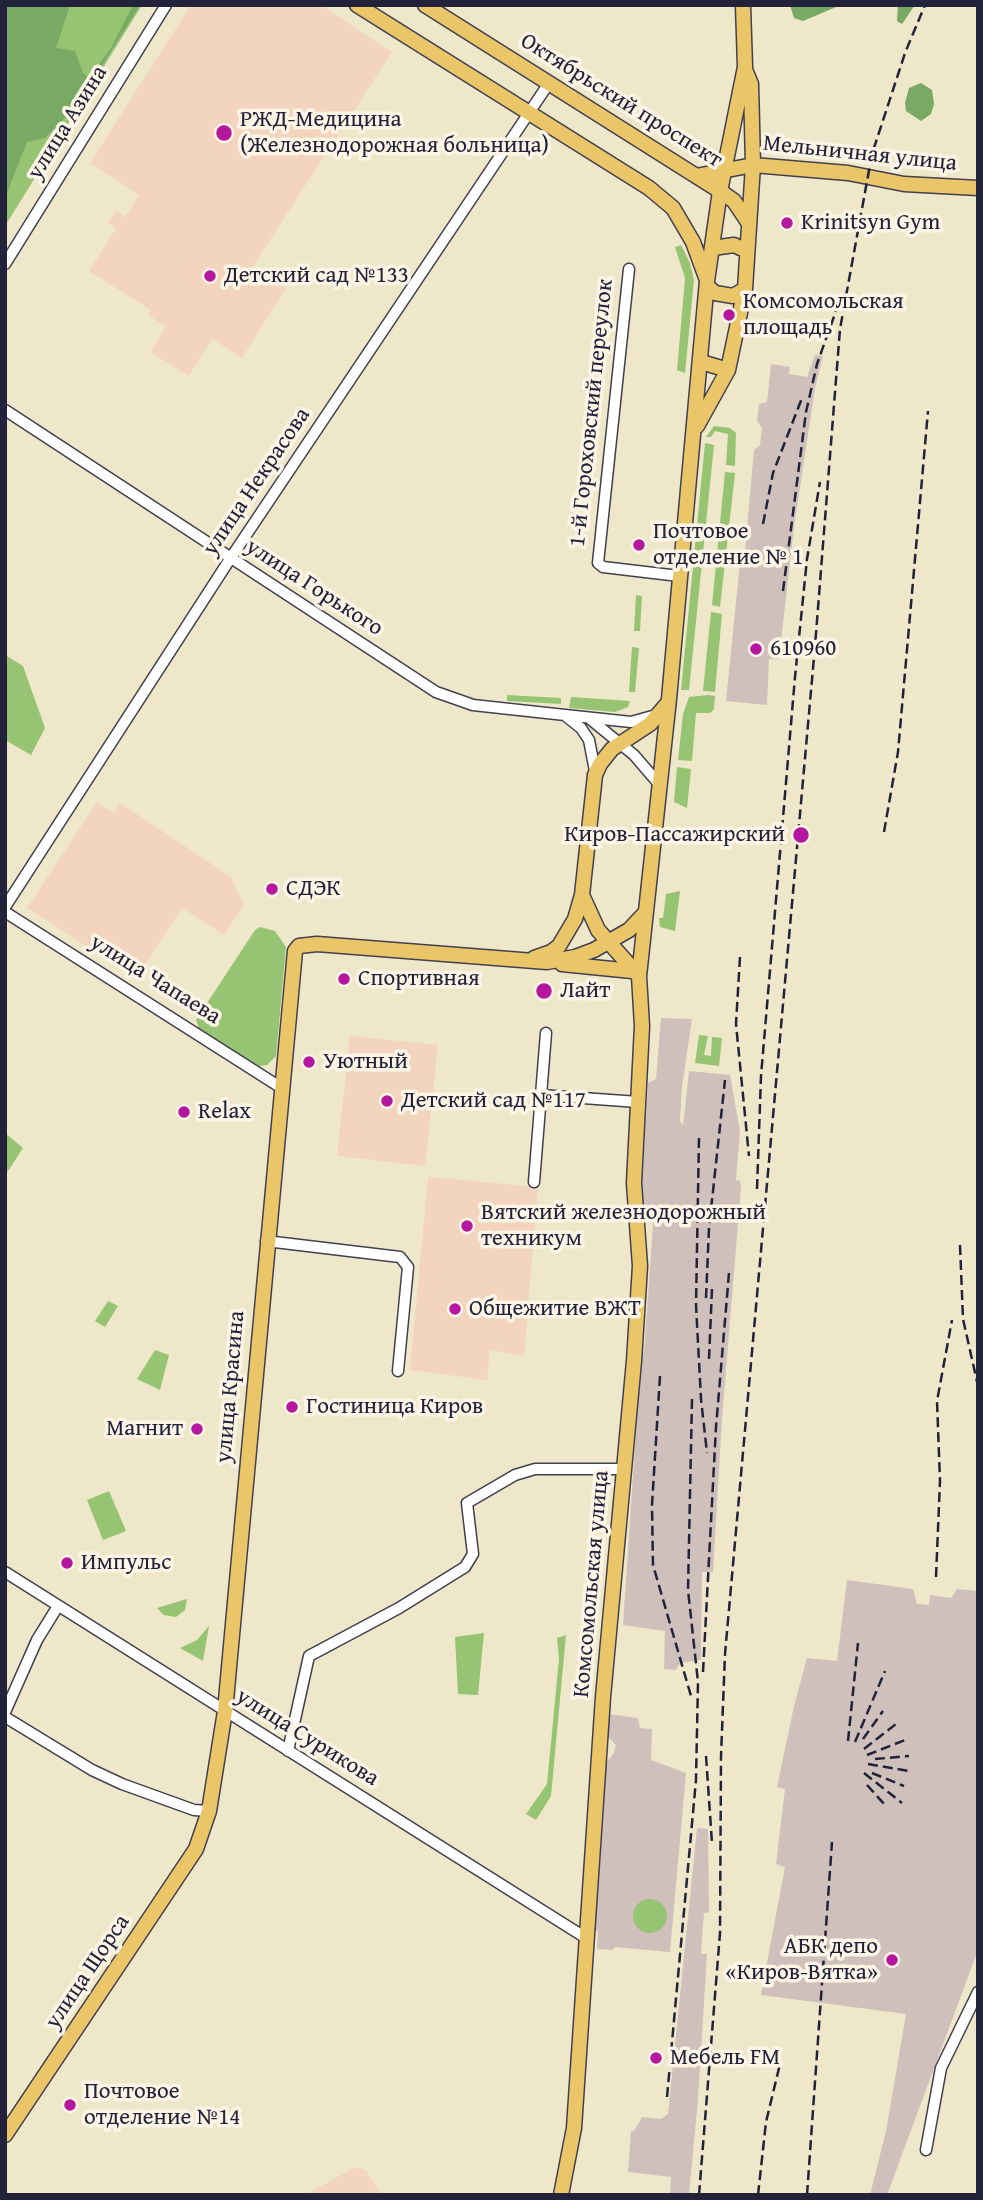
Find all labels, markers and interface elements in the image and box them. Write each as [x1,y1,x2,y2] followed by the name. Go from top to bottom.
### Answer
[515,28,727,174] street label: Октябрьский проспект
[22,61,114,185] street label: улица Азина
[240,106,549,160] place label: РЖД-Медицина (Железнодорожная больница)
[214,123,234,143] marker: РЖД-Медицина (Железнодорожная больница)
[762,130,958,178] street label: Мельничная улица
[801,209,940,237] place label: Krinitsyn Gym
[779,215,795,231] marker: Krinitsyn Gym
[224,262,409,290] place label: Детский сад №133
[202,268,218,284] marker: Детский сад №133
[564,278,620,548] street label: 1-й Гороховский переулок
[743,288,904,342] place label: Комсомольская площадь
[721,307,737,323] marker: Комсомольская площадь
[197,403,317,561] street label: улица Некрасова
[653,518,803,572] place label: Почтовое отделение № 1
[240,533,388,643] street label: улица Горького
[631,537,647,553] marker: Почтовое отделение № 1
[770,635,836,663] place label: 610960
[748,641,764,657] marker: 610960
[564,821,785,849] place label: Киров-Пассажирский
[791,825,811,845] marker: Киров-Пассажирский
[286,875,340,903] place label: СДЭК
[264,881,280,897] marker: СДЭК
[84,929,226,1031] street label: улица Чапаева
[358,965,480,993] place label: Спортивная
[336,971,352,987] marker: Спортивная
[560,977,610,1005] place label: Лайт
[534,981,554,1001] marker: Лайт
[323,1048,408,1076] place label: Уютный
[301,1054,317,1070] marker: Уютный
[401,1087,586,1115] place label: Детский сад №117
[379,1093,395,1109] marker: Детский сад №117
[198,1098,251,1126] place label: Relax
[176,1104,192,1120] marker: Relax
[481,1199,766,1253] place label: Вятский железнодорожный техникум
[459,1218,475,1234] marker: Вятский железнодорожный техникум
[469,1295,641,1323] place label: Общежитие ВЖТ
[447,1301,463,1317] marker: Общежитие ВЖТ
[211,1310,251,1464] street label: улица Красина
[306,1393,483,1421] place label: Гостиница Киров
[284,1399,300,1415] marker: Гостиница Киров
[106,1415,183,1443] place label: Магнит
[189,1421,205,1437] marker: Магнит
[568,1469,616,1699] street label: Комсомольская улица
[81,1549,171,1577] place label: Импульс
[59,1555,75,1571] marker: Импульс
[230,1683,384,1793] street label: улица Сурикова
[40,1910,136,2034] street label: улица Щорса
[725,1933,878,1987] place label: АБК депо «Киров-Вятка»
[884,1952,900,1968] marker: АБК депо «Киров-Вятка»
[670,2044,780,2072] place label: Мебель FM
[648,2050,664,2066] marker: Мебель FM
[84,2078,240,2132] place label: Почтовое отделение №14
[62,2097,78,2113] marker: Почтовое отделение №14

